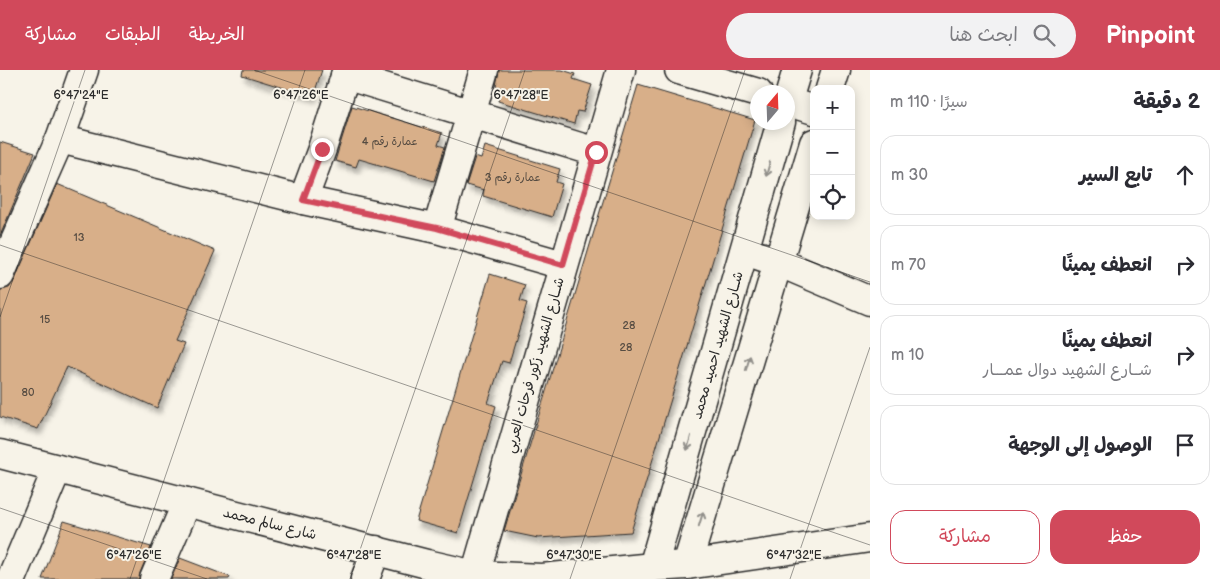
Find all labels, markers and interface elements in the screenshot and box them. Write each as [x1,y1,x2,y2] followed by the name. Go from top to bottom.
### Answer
[726,13,1076,58] search box
[1030,21,1058,49] icon: search
[1106,21,1195,50] text: Pinpoint
[25,24,77,45] text: مشاركة
[105,24,161,45] text: الطبقات
[189,24,245,45] text: الخريطة
[949,24,1018,47] text: ابحث هنا
[750,85,795,130] north arrow
[810,85,855,220] map controls
[810,85,855,130] button: +
[53,88,109,103] text: 6°47'24"E
[273,88,329,103] text: 6°47'26"E
[494,88,549,103] text: 6°47'28"E
[1133,89,1200,114] text: 2 دقيقة
[890,93,968,112] text: سيرًا · 110 m
[810,130,855,175] button: −
[362,135,418,150] house number: عمارة رقم 4
[311,138,334,161] route end
[585,141,608,164] route start
[763,161,772,177] one-way arrow
[1171,161,1199,189] icon: ahead
[1079,164,1152,187] text: تابع السير
[891,166,928,185] text: 30 m
[485,171,541,186] house number: عمارة رقم 3
[810,175,855,220] button: locate
[73,231,85,244] house number: 13
[1171,251,1199,279] icon: right
[1062,254,1152,277] text: انعطف يمينًا
[891,256,926,275] text: 70 m
[688,269,748,421] street label: شــارع الشهيد احميد محمد
[501,275,572,456] street label: شــارع الشهيد زكور فرحات العربي
[40,313,50,326] house number: 15
[623,319,635,332] house number: 28
[1062,330,1152,353] text: انعطف يمينًا
[620,341,632,354] house number: 28
[1171,341,1199,369] icon: right
[891,346,924,365] text: 10 m
[743,356,753,372] one-way arrow
[983,361,1152,380] text: شــارع الشهيد دوال عمـــار
[22,386,35,399] house number: 80
[1171,431,1199,459] icon: arrive
[1008,434,1152,457] text: الوصول إلى الوجهة
[683,435,693,451] one-way arrow
[221,504,318,545] street label: شارع سالم محمد
[890,510,1040,564] button: مشاركة
[1050,510,1200,564] button: حفظ
[696,511,706,527] one-way arrow
[106,548,162,563] text: 6°47'26"E
[327,548,382,563] text: 6°47'28"E
[546,548,602,563] text: 6°47'30"E
[766,548,822,563] text: 6°47'32"E

